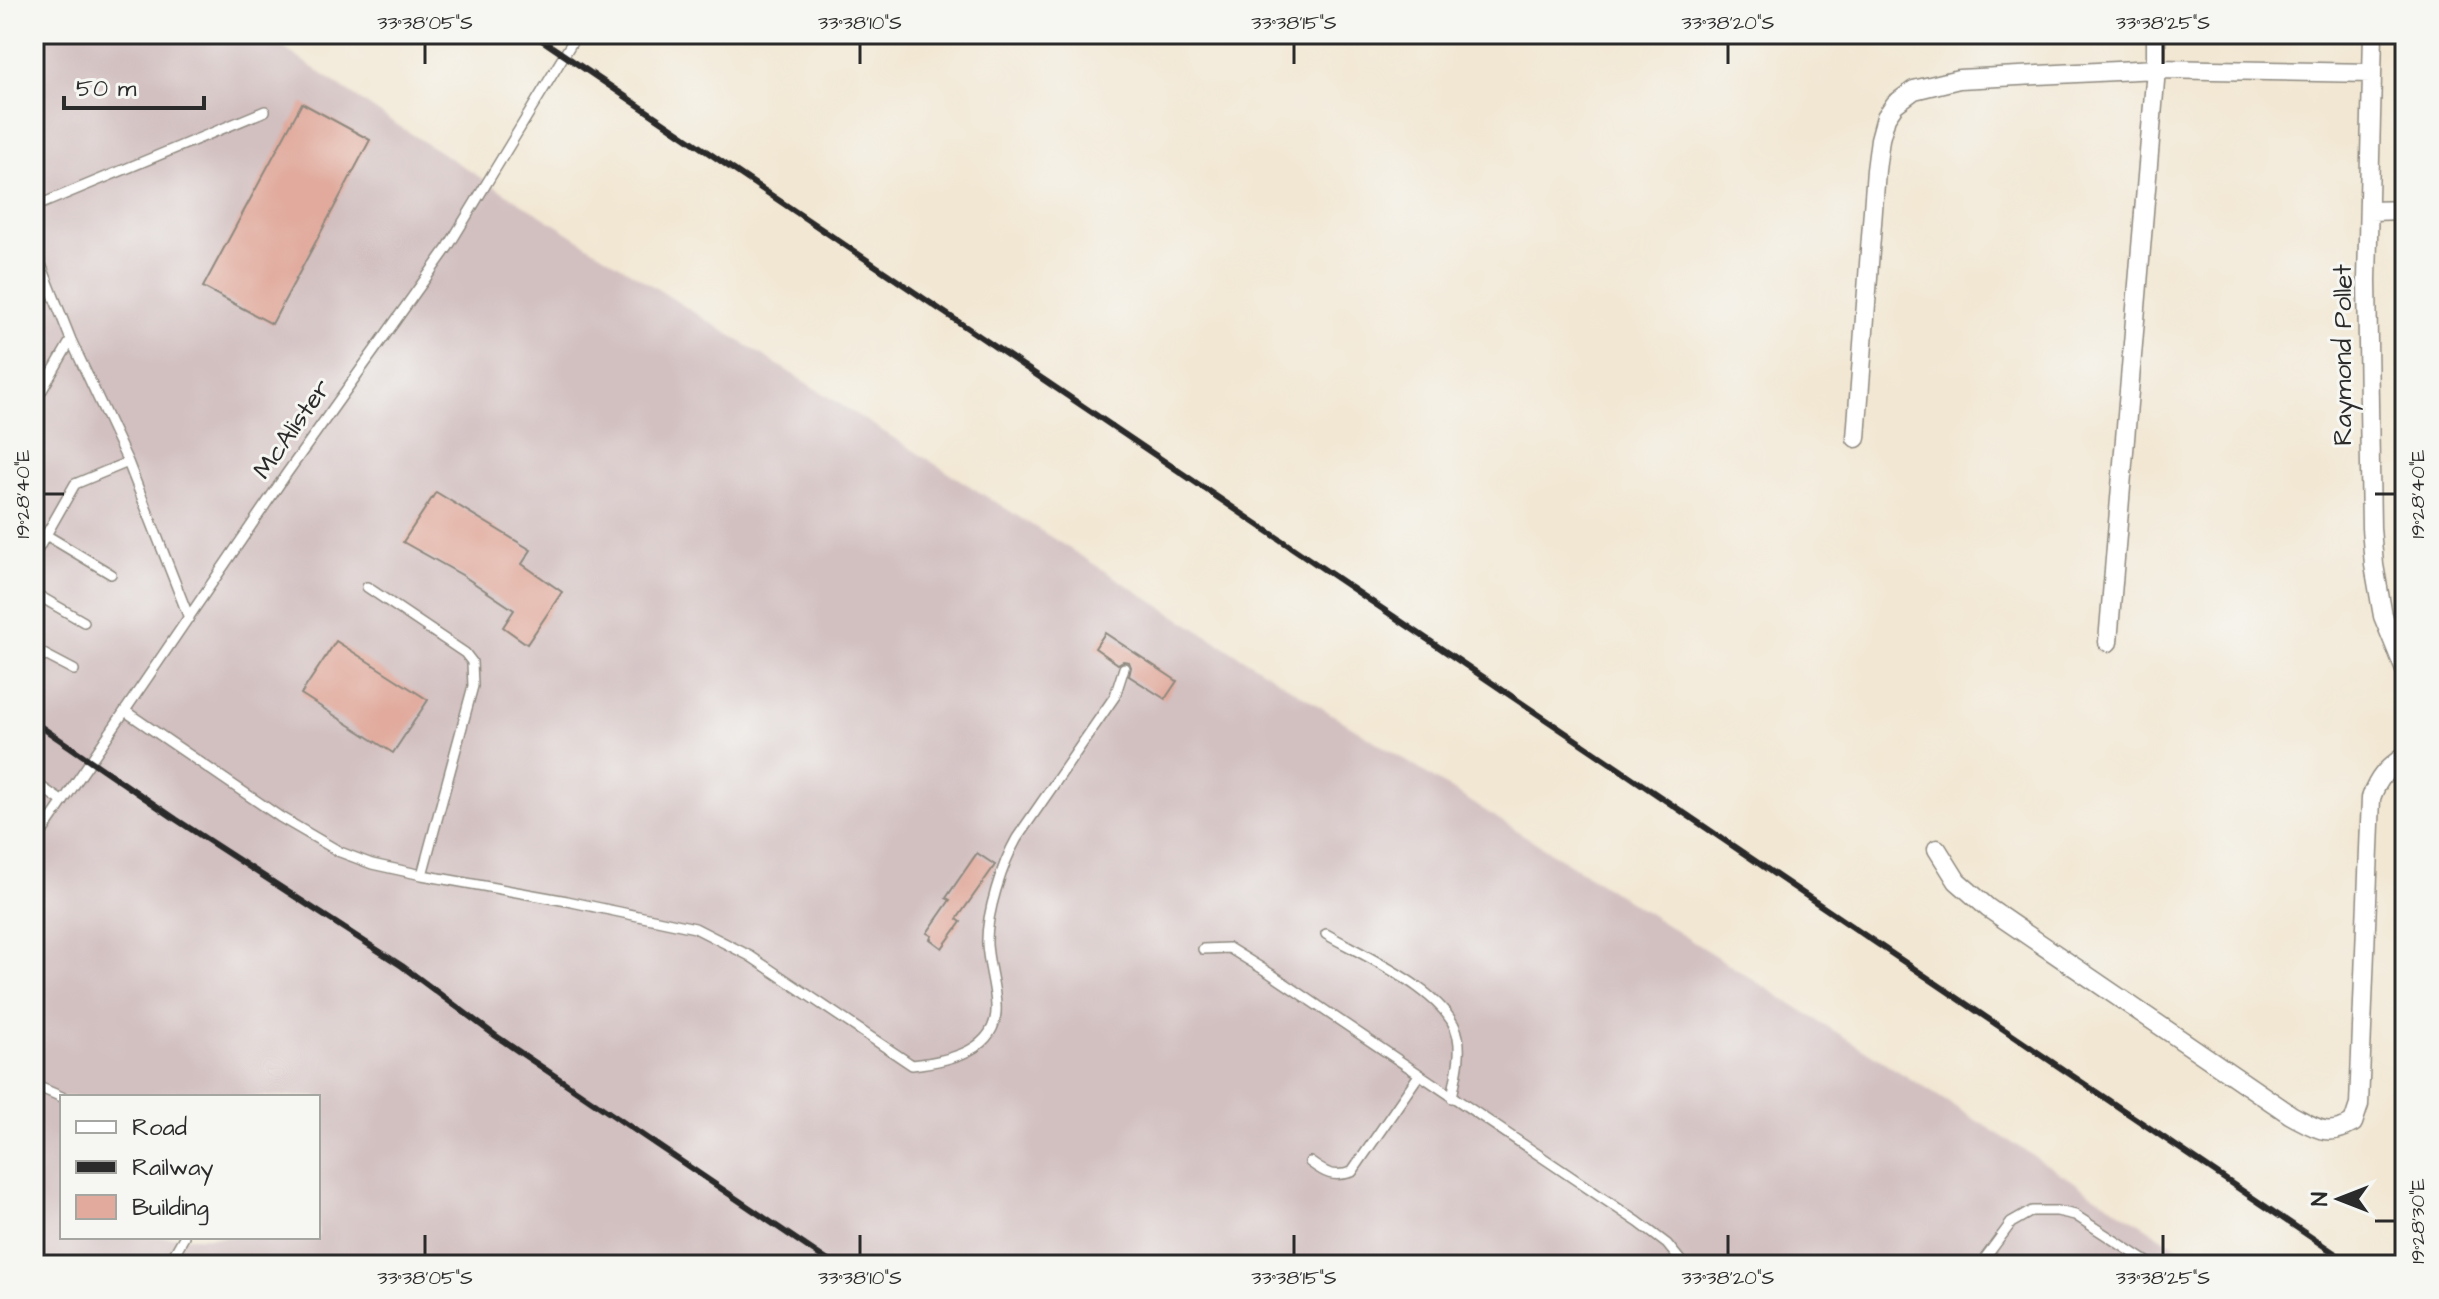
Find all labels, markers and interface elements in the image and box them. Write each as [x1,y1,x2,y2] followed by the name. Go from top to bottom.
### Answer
[377,9,473,37] text: 33°38'05"S
[818,9,902,37] text: 33°38'10"S
[1251,9,1337,37] text: 33°38'15"S
[1682,9,1775,37] text: 33°38'20"S
[2116,9,2210,37] text: 33°38'25"S
[64,60,204,110] scale bar
[76,72,137,106] text: 50 m
[2325,264,2363,446] street label: Raymond Pollet
[244,372,340,486] street label: McAlister
[9,449,37,538] text: 19°28'40"E
[2404,449,2432,538] text: 19°28'40"E
[60,1095,320,1239] legend
[132,1111,187,1145] text: Road
[132,1151,214,1186] text: Railway
[2299,1159,2379,1239] north arrow
[2404,1178,2432,1264] text: 19°28'30"E
[132,1191,209,1226] text: Building
[2305,1192,2336,1206] text: N
[377,1264,473,1292] text: 33°38'05"S
[818,1264,902,1292] text: 33°38'10"S
[1251,1264,1337,1292] text: 33°38'15"S
[1682,1264,1775,1292] text: 33°38'20"S
[2116,1264,2210,1292] text: 33°38'25"S

